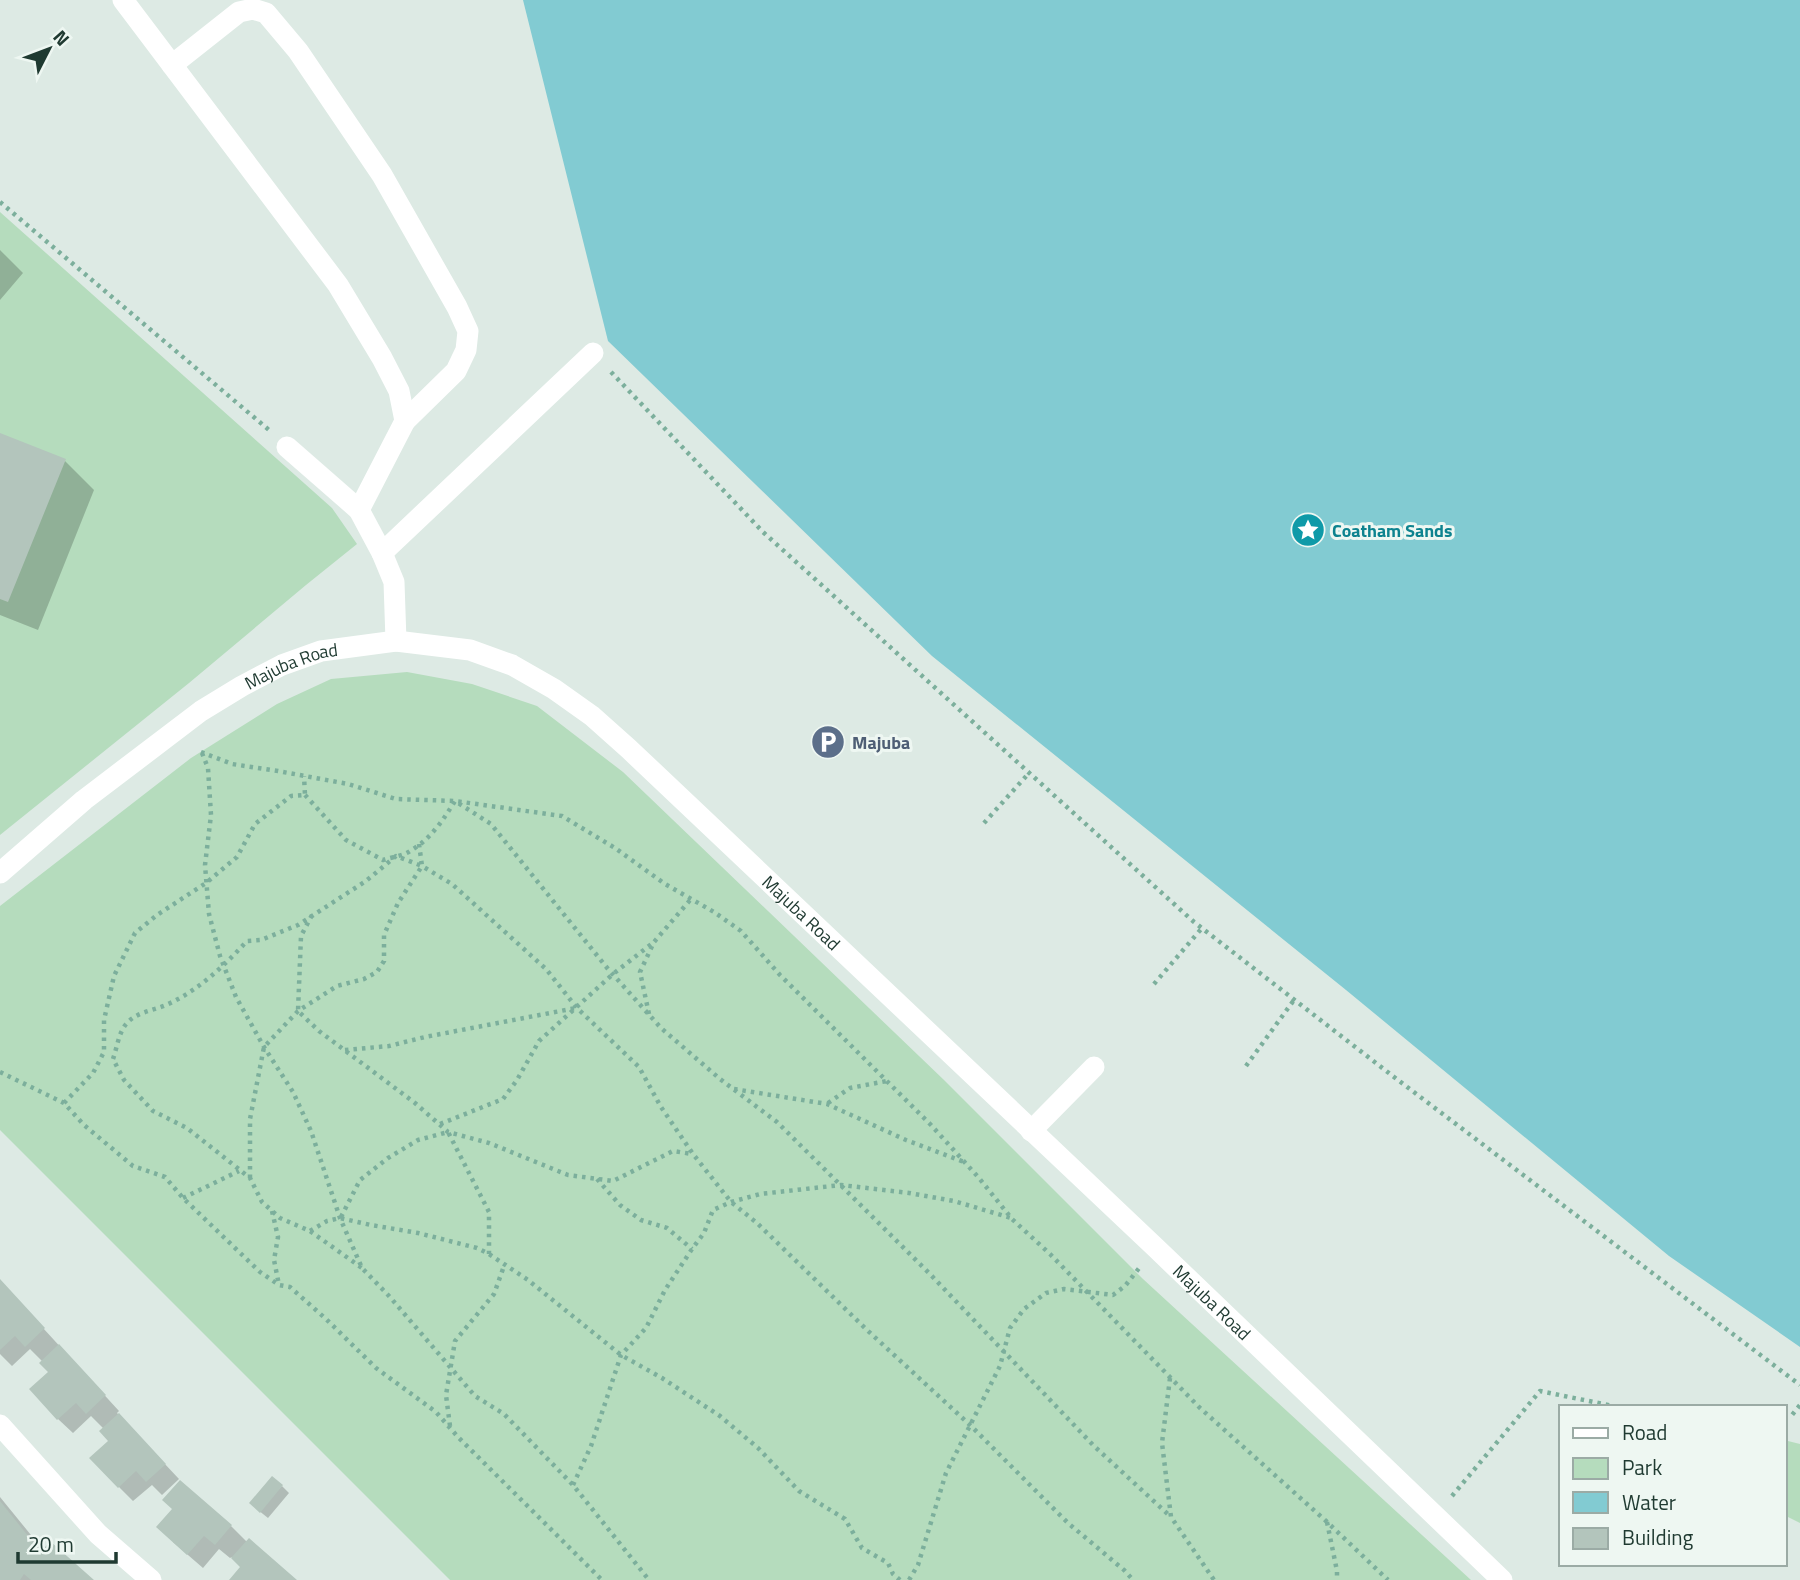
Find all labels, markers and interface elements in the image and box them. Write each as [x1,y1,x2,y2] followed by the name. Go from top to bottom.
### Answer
[14,14,84,84] north arrow
[47,23,77,52] text: N
[1289,511,1327,549] place icon: Coatham Sands
[1332,517,1453,544] place label: Coatham Sands
[239,635,339,696] street label: Majuba Road
[809,723,847,761] parking icon: Majuba
[852,729,910,756] place label: Majuba
[756,869,847,956] street label: Majuba Road
[1167,1258,1257,1346] street label: Majuba Road
[1559,1405,1786,1566] legend
[1622,1416,1667,1448] text: Road
[1622,1451,1662,1483] text: Park
[1622,1486,1676,1518] text: Water
[18,1520,116,1564] scale bar
[1622,1521,1694,1553] text: Building
[28,1528,74,1560] text: 20 m

